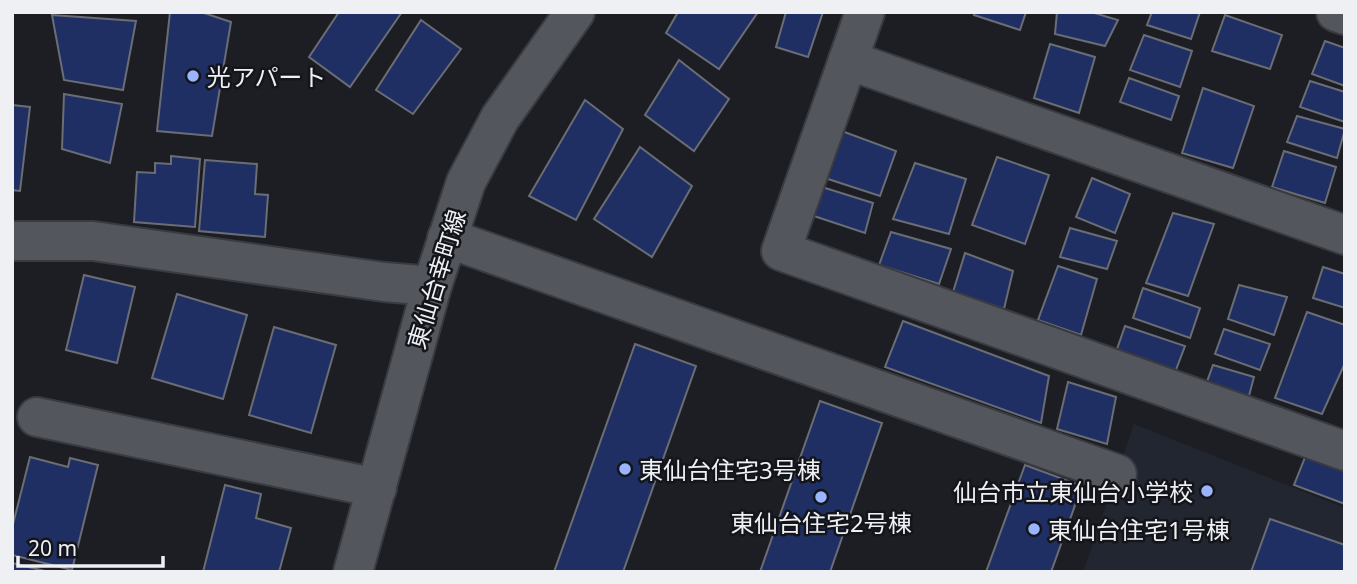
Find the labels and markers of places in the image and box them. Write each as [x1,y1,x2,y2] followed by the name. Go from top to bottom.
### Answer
[207,60,327,93] place label: 光アパート
[185,68,201,84] marker: 光アパート
[639,453,821,486] place label: 東仙台住宅3号棟
[617,461,633,477] marker: 東仙台住宅3号棟
[953,475,1193,508] place label: 仙台市立東仙台小学校
[1199,483,1215,499] marker: 仙台市立東仙台小学校
[813,489,829,505] marker: 東仙台住宅2号棟
[730,506,912,539] place label: 東仙台住宅2号棟
[1048,513,1230,546] place label: 東仙台住宅1号棟
[1026,521,1042,537] marker: 東仙台住宅1号棟

